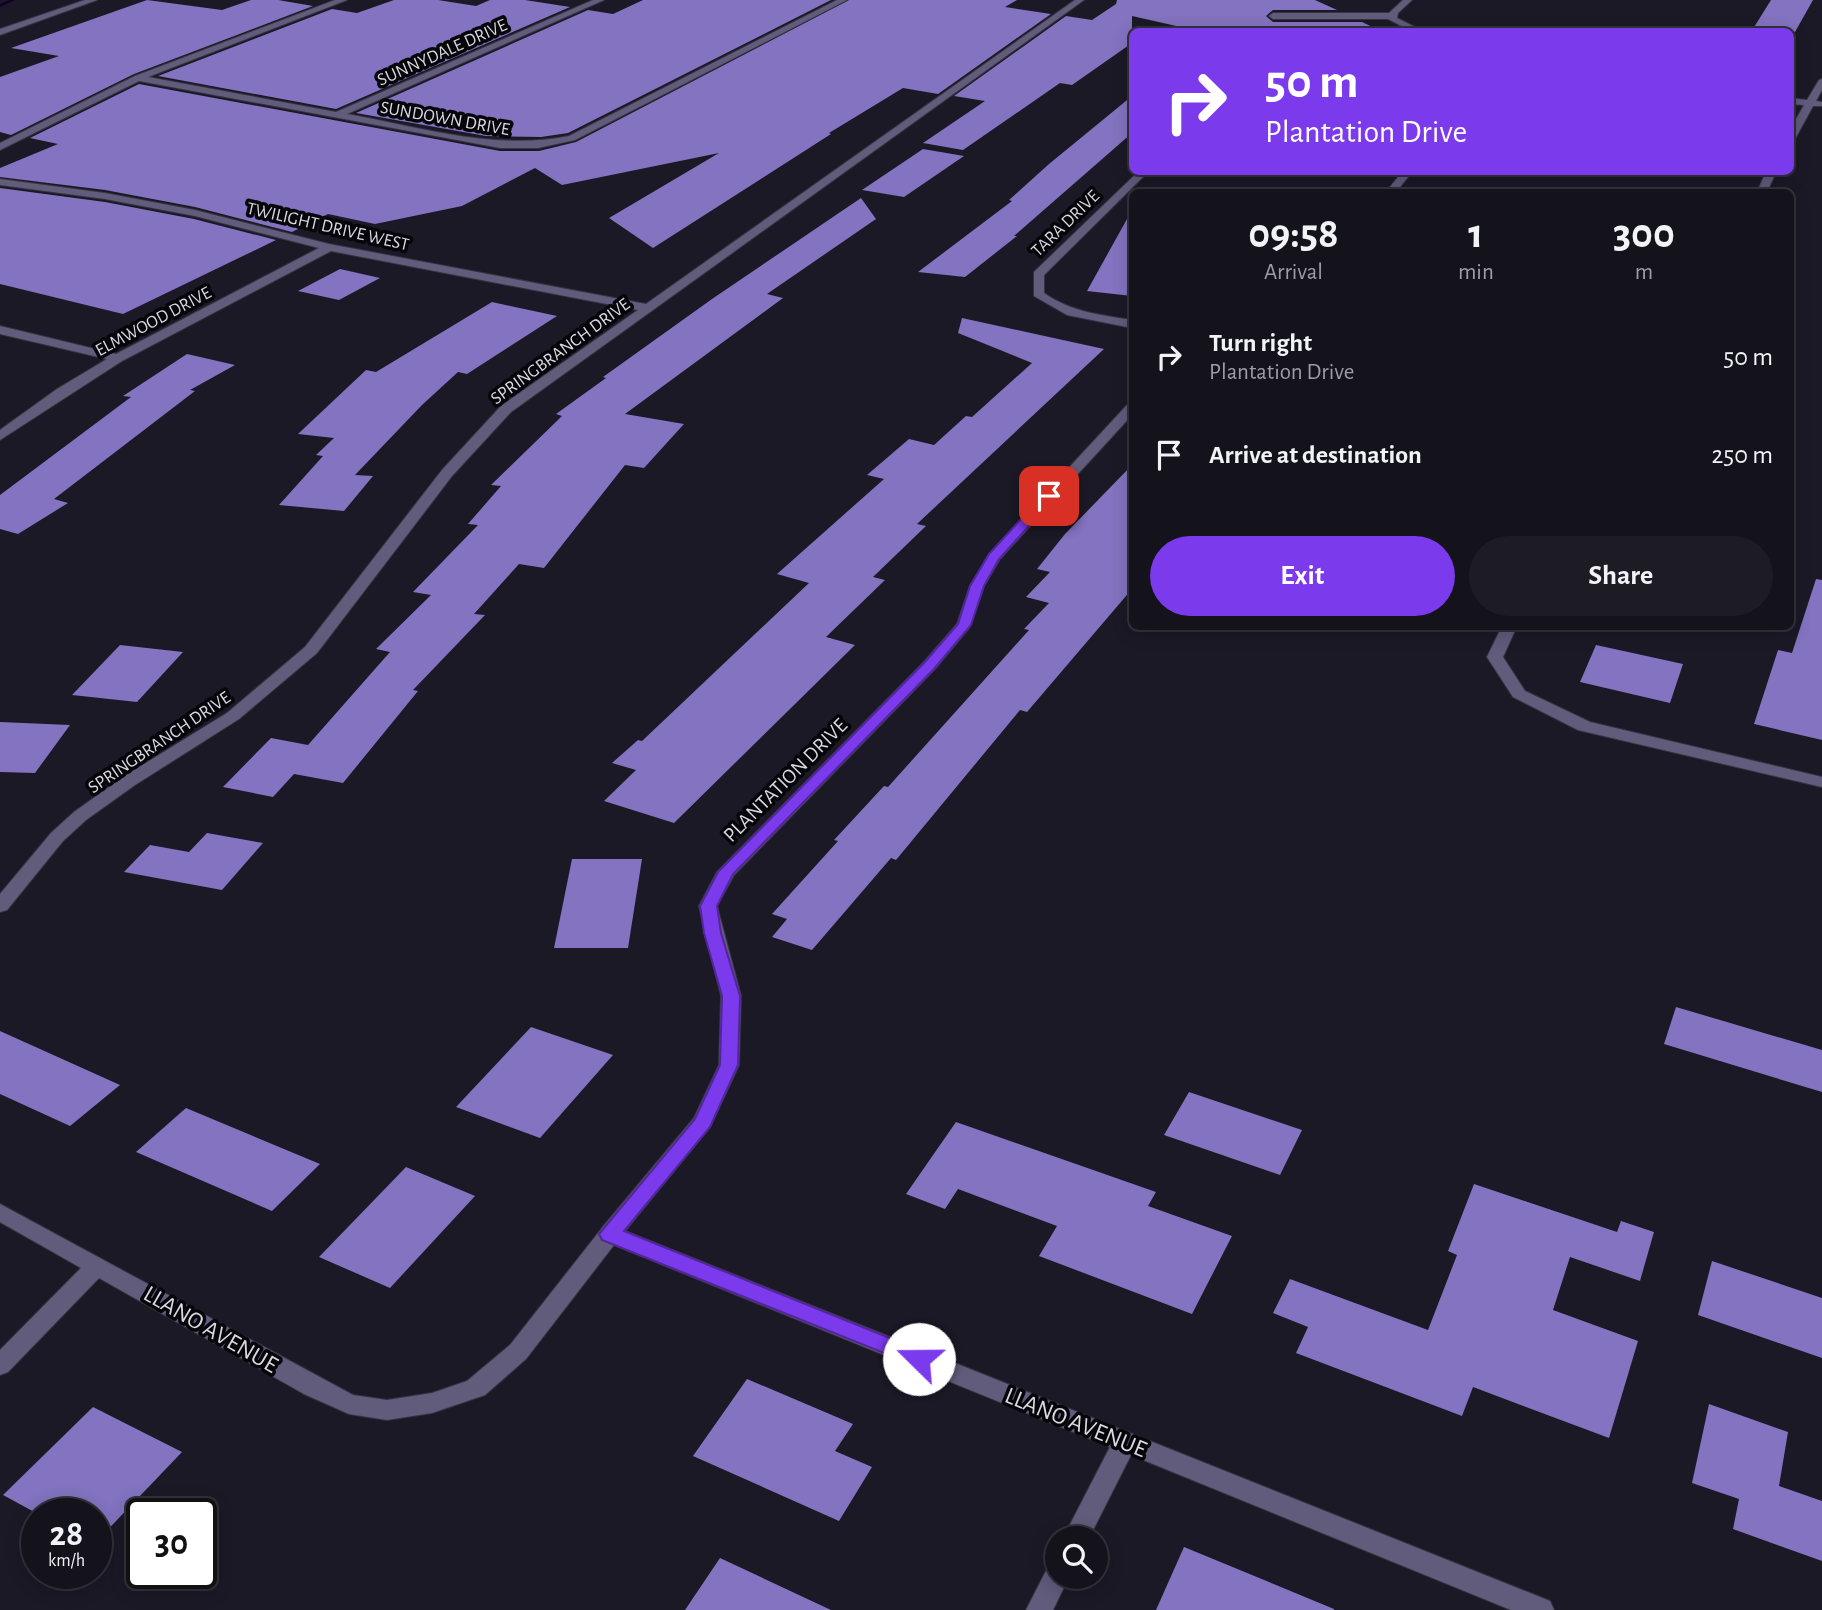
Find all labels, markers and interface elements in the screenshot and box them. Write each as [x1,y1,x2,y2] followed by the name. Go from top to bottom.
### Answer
[375,16,510,90] street label: SUNNYDALE DRIVE
[1150,56,1241,147] icon: right
[1265,58,1359,107] text: 50 m
[379,99,511,139] street label: SUNDOWN DRIVE
[1265,116,1467,148] text: Plantation Drive
[1028,187,1103,260] street label: TARA DRIVE
[245,200,411,254] street label: TWILIGHT DRIVE WEST
[1248,213,1339,255] text: 09:58
[1468,213,1483,255] text: 1
[1613,213,1675,255] text: 300
[1264,261,1323,284] text: Arrival
[1458,261,1494,284] text: min
[1635,261,1653,284] text: m
[93,284,215,360] street label: ELMWOOD DRIVE
[488,295,634,408] street label: SPRINGBRANCH DRIVE
[1209,330,1312,356] text: Turn right
[1150,338,1188,376] icon: right
[1723,344,1773,370] text: 50 m
[1209,361,1354,384] text: Plantation Drive
[1150,436,1188,474] icon: arrive
[1209,442,1422,468] text: Arrive at destination
[1711,442,1773,468] text: 250 m
[1019,466,1079,526] pin
[1030,477,1068,515] icon: arrive
[1150,536,1455,616] button: Exit
[1469,536,1773,616] button: Share
[85,688,234,797] street label: SPRINGBRANCH DRIVE
[720,715,851,846] street label: PLANTATION DRIVE
[139,1282,282,1378] street label: LLANO AVENUE
[882,1322,956,1396] position arrow
[1001,1384,1150,1462] street label: LLANO AVENUE
[126,1498,217,1589] speed limit sign: 30
[50,1517,83,1552] text: 28
[1045,1526,1108,1589] map controls
[1045,1526,1108,1589] button: search
[48,1552,85,1570] text: km/h

